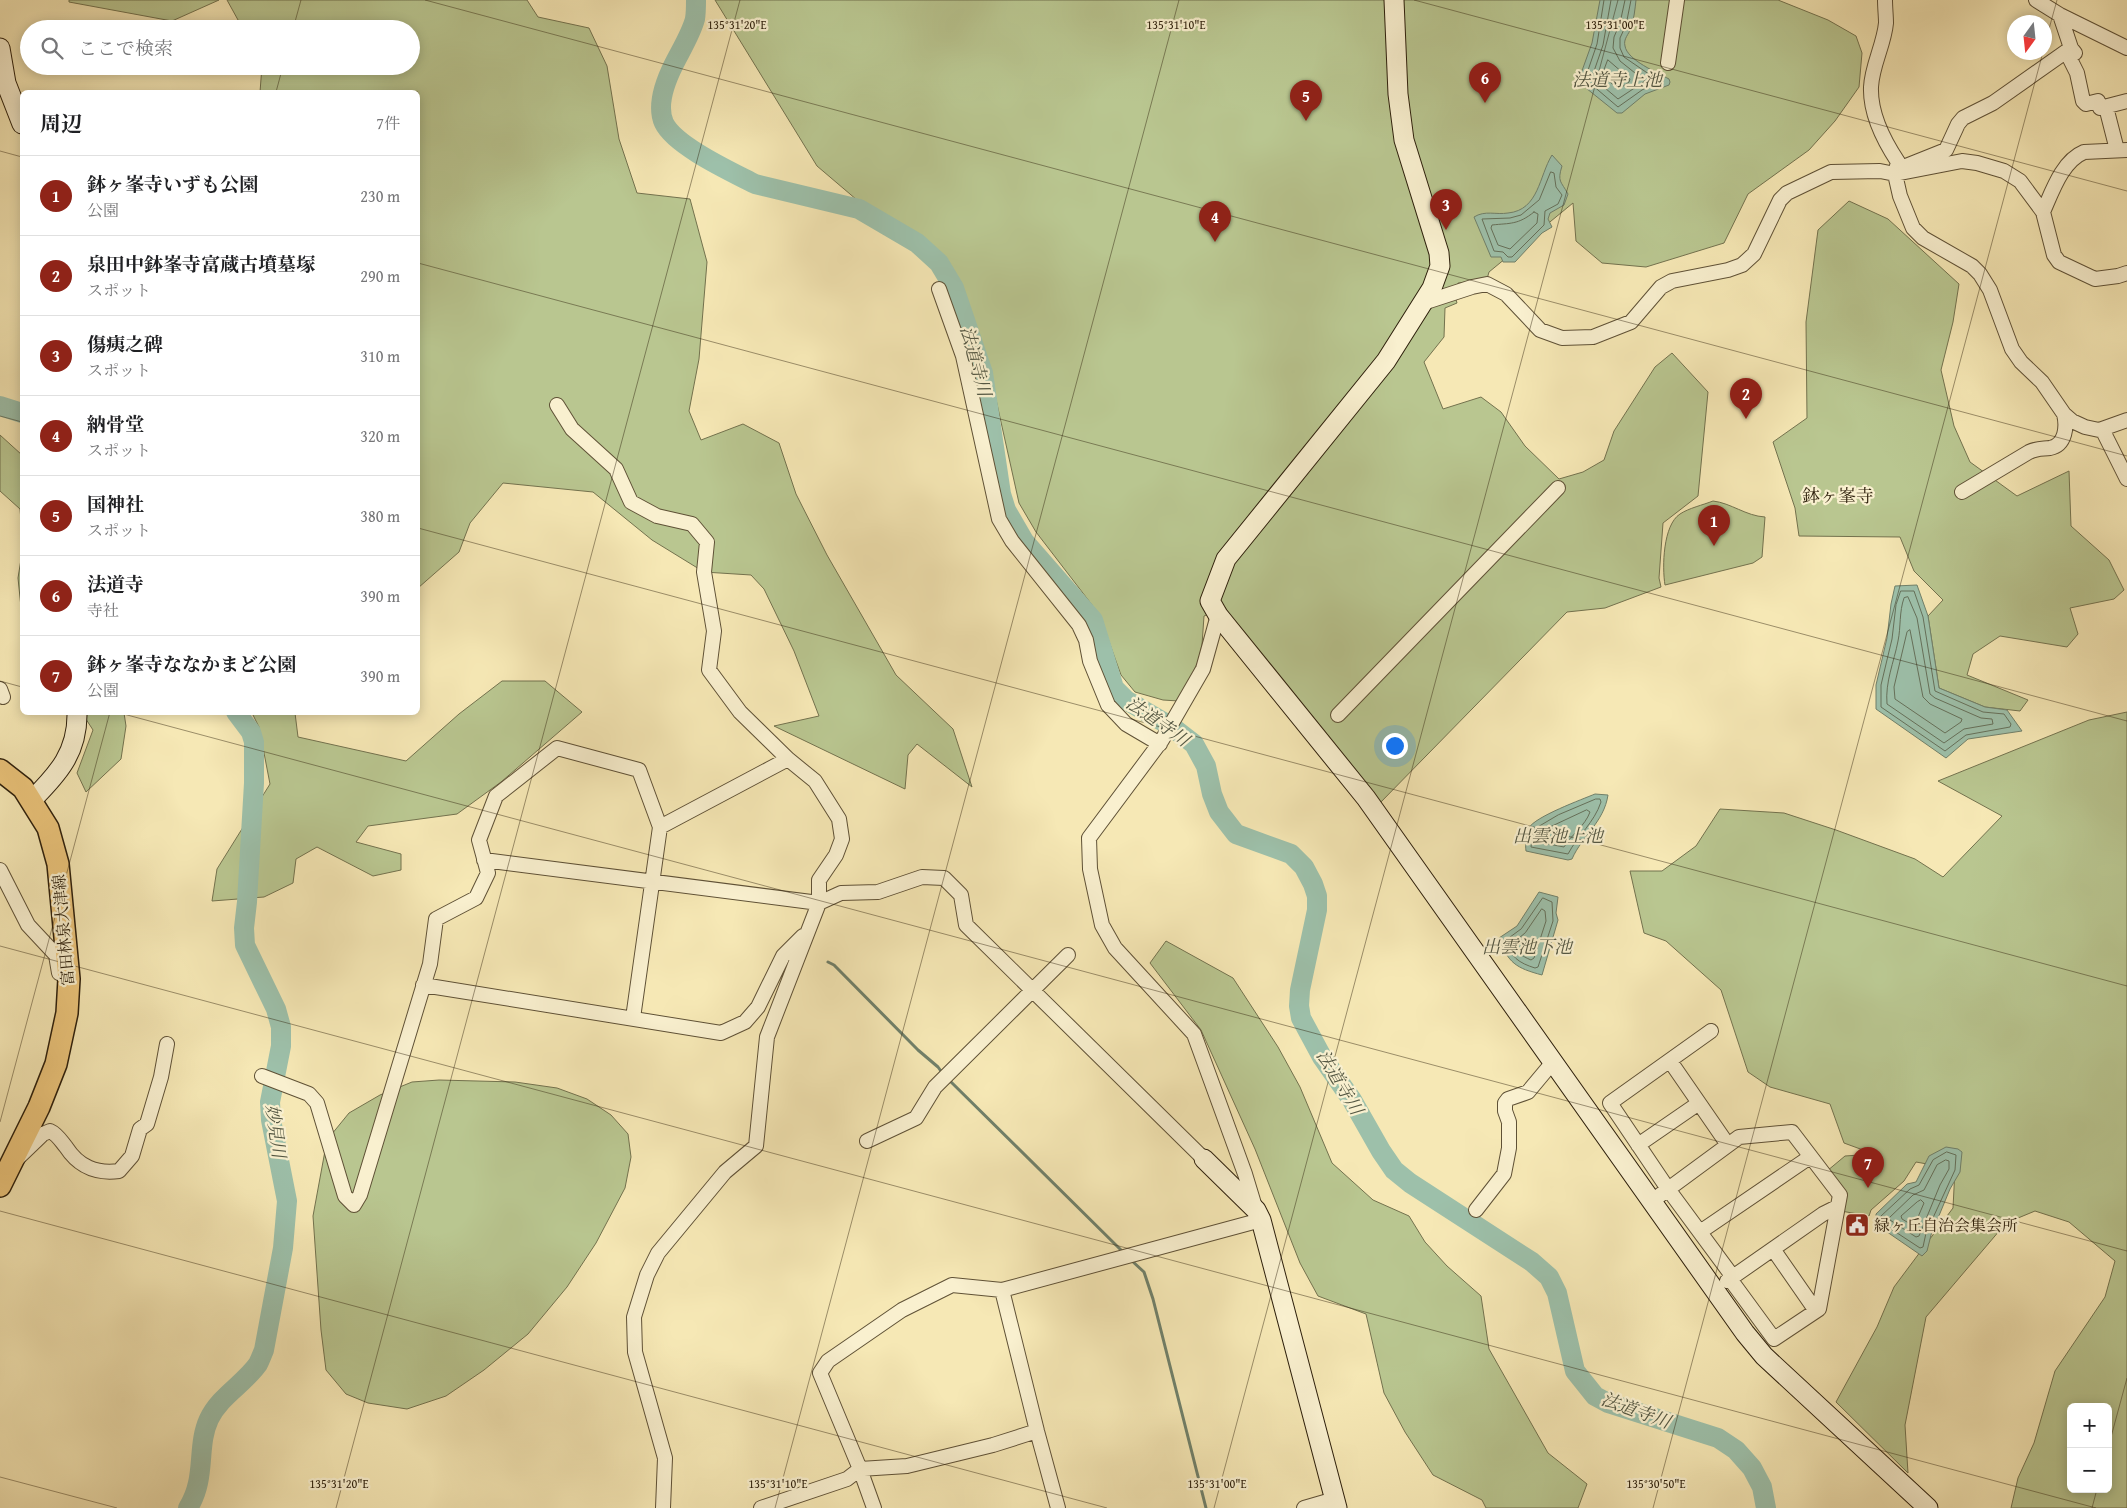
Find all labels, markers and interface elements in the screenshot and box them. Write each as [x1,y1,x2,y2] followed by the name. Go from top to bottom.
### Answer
[2007,15,2052,60] north arrow
[707,16,767,33] text: 135°31'20"E
[1146,16,1206,33] text: 135°31'10"E
[1585,16,1645,33] text: 135°31'00"E
[20,20,420,75] search box
[38,34,66,62] icon: search
[78,34,173,62] text: ここで検索
[1469,62,1501,103] pin: 6
[1572,66,1664,93] water label: 法道寺上池
[1290,80,1322,121] pin: 5
[40,108,82,139] text: 周辺
[376,111,400,135] text: 7件
[87,170,258,198] text: 鉢ヶ峯寺いずも公園
[52,184,60,208] text: 1
[360,184,400,208] text: 230 m
[1430,189,1462,230] pin: 3
[87,198,119,222] text: 公園
[1199,201,1231,242] pin: 4
[87,250,315,278] text: 泉田中鉢峯寺富蔵古墳墓塚
[52,264,60,288] text: 2
[360,264,400,288] text: 290 m
[87,278,151,302] text: スポット
[954,323,999,401] water label: 法道寺川
[87,330,163,358] text: 傷痍之碑
[52,344,60,368] text: 3
[360,344,400,368] text: 310 m
[87,358,151,382] text: スポット
[1730,378,1762,419] pin: 2
[87,410,144,438] text: 納骨堂
[52,424,60,448] text: 4
[360,424,400,448] text: 320 m
[87,438,151,462] text: スポット
[1802,482,1874,509] district label: 鉢ヶ峯寺
[87,490,144,518] text: 国神社
[52,504,60,528] text: 5
[360,504,400,528] text: 380 m
[1698,505,1730,546] pin: 1
[87,518,151,542] text: スポット
[87,570,144,598] text: 法道寺
[52,584,60,608] text: 6
[360,584,400,608] text: 390 m
[87,598,119,622] text: 寺社
[87,650,296,678] text: 鉢ヶ峯寺ななかまど公園
[52,664,60,688] text: 7
[360,664,400,688] text: 390 m
[87,678,119,702] text: 公園
[1121,689,1197,754] water label: 法道寺川
[1382,733,1408,759] your location
[1513,822,1605,849] water label: 出雲池上池
[46,873,80,987] street label: 富田林泉大津線
[1482,933,1574,960] water label: 出雲池下池
[1310,1044,1371,1122] water label: 法道寺川
[259,1102,293,1162] water label: 妙見川
[1852,1147,1884,1188] pin: 7
[1844,1212,1870,1238] public building icon: 緑ヶ丘自治会集会所
[1874,1213,2018,1237] place label: 緑ヶ丘自治会集会所
[1598,1385,1676,1436] water label: 法道寺川
[2067,1403,2112,1493] map controls
[2067,1403,2112,1448] button: +
[2067,1448,2112,1493] button: −
[309,1475,369,1492] text: 135°31'20"E
[748,1475,808,1492] text: 135°31'10"E
[1187,1475,1247,1492] text: 135°31'00"E
[1626,1475,1686,1492] text: 135°30'50"E

